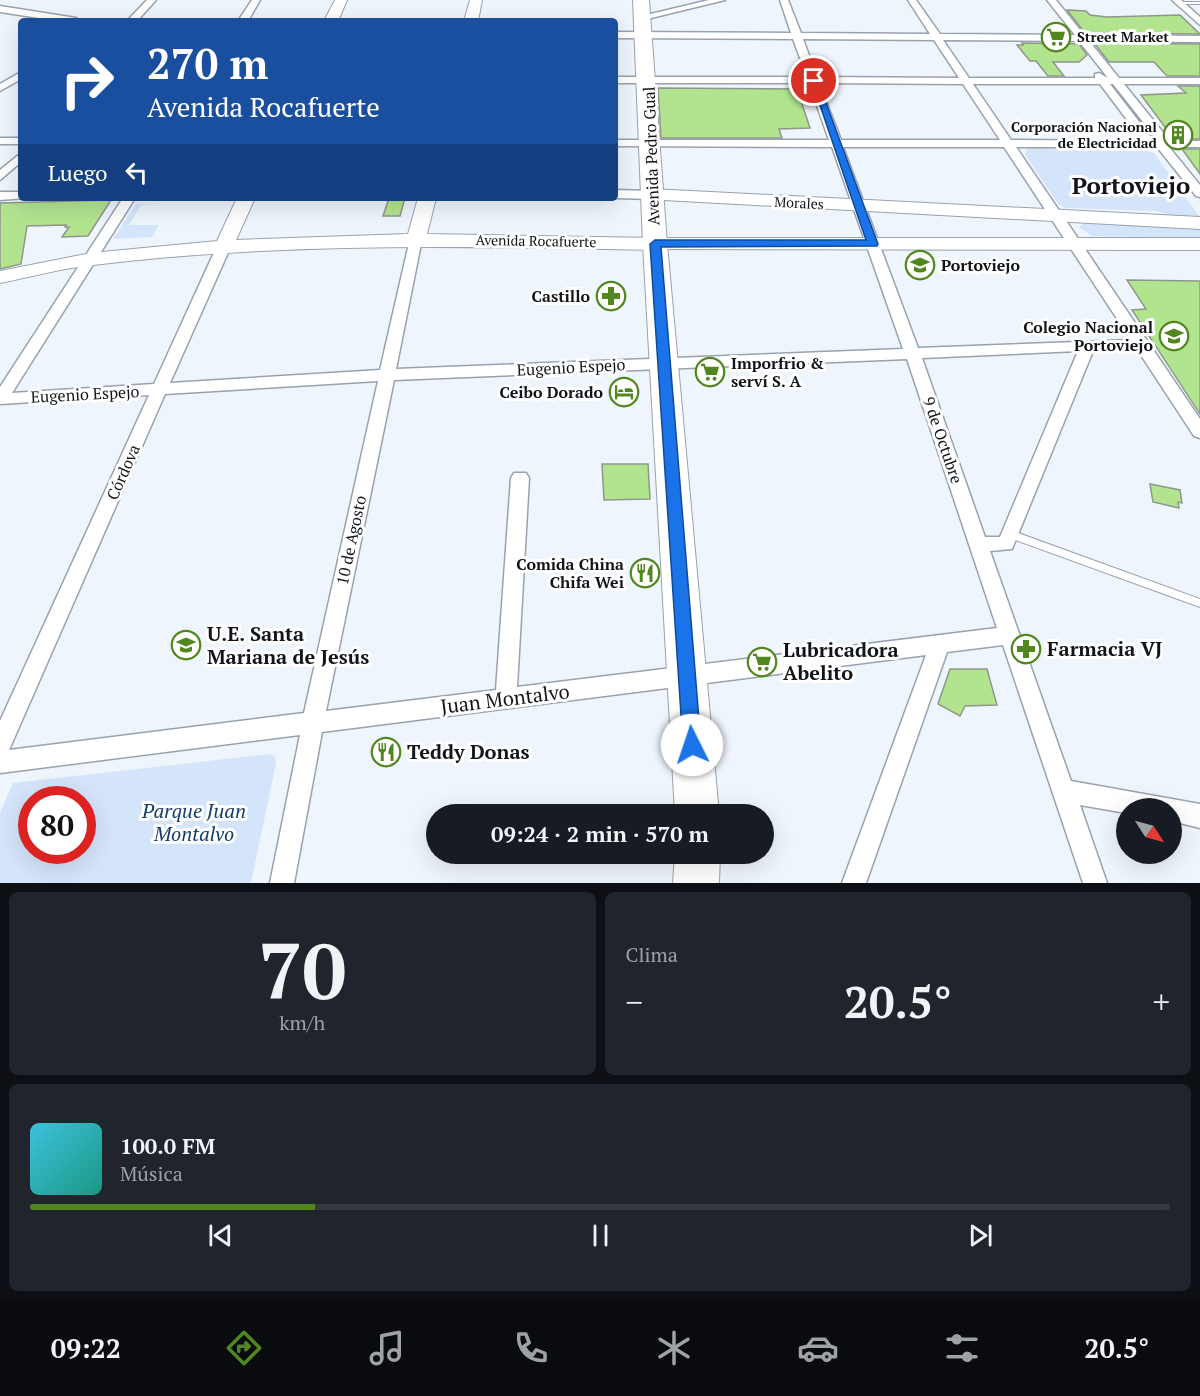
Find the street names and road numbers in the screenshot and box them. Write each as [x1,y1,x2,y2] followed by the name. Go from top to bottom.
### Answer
[638,86,664,226] street label: Avenida Pedro Gual
[774,192,824,213] street label: Morales
[476,230,597,251] street label: Avenida Rocafuerte
[516,353,626,381] street label: Eugenio Espejo
[30,380,140,408] street label: Eugenio Espejo
[918,394,968,486] street label: 9 de Octubre
[101,441,145,503] street label: Córdova
[331,493,371,587] street label: 10 de Agosto
[439,677,571,720] street label: Juan Montalvo

